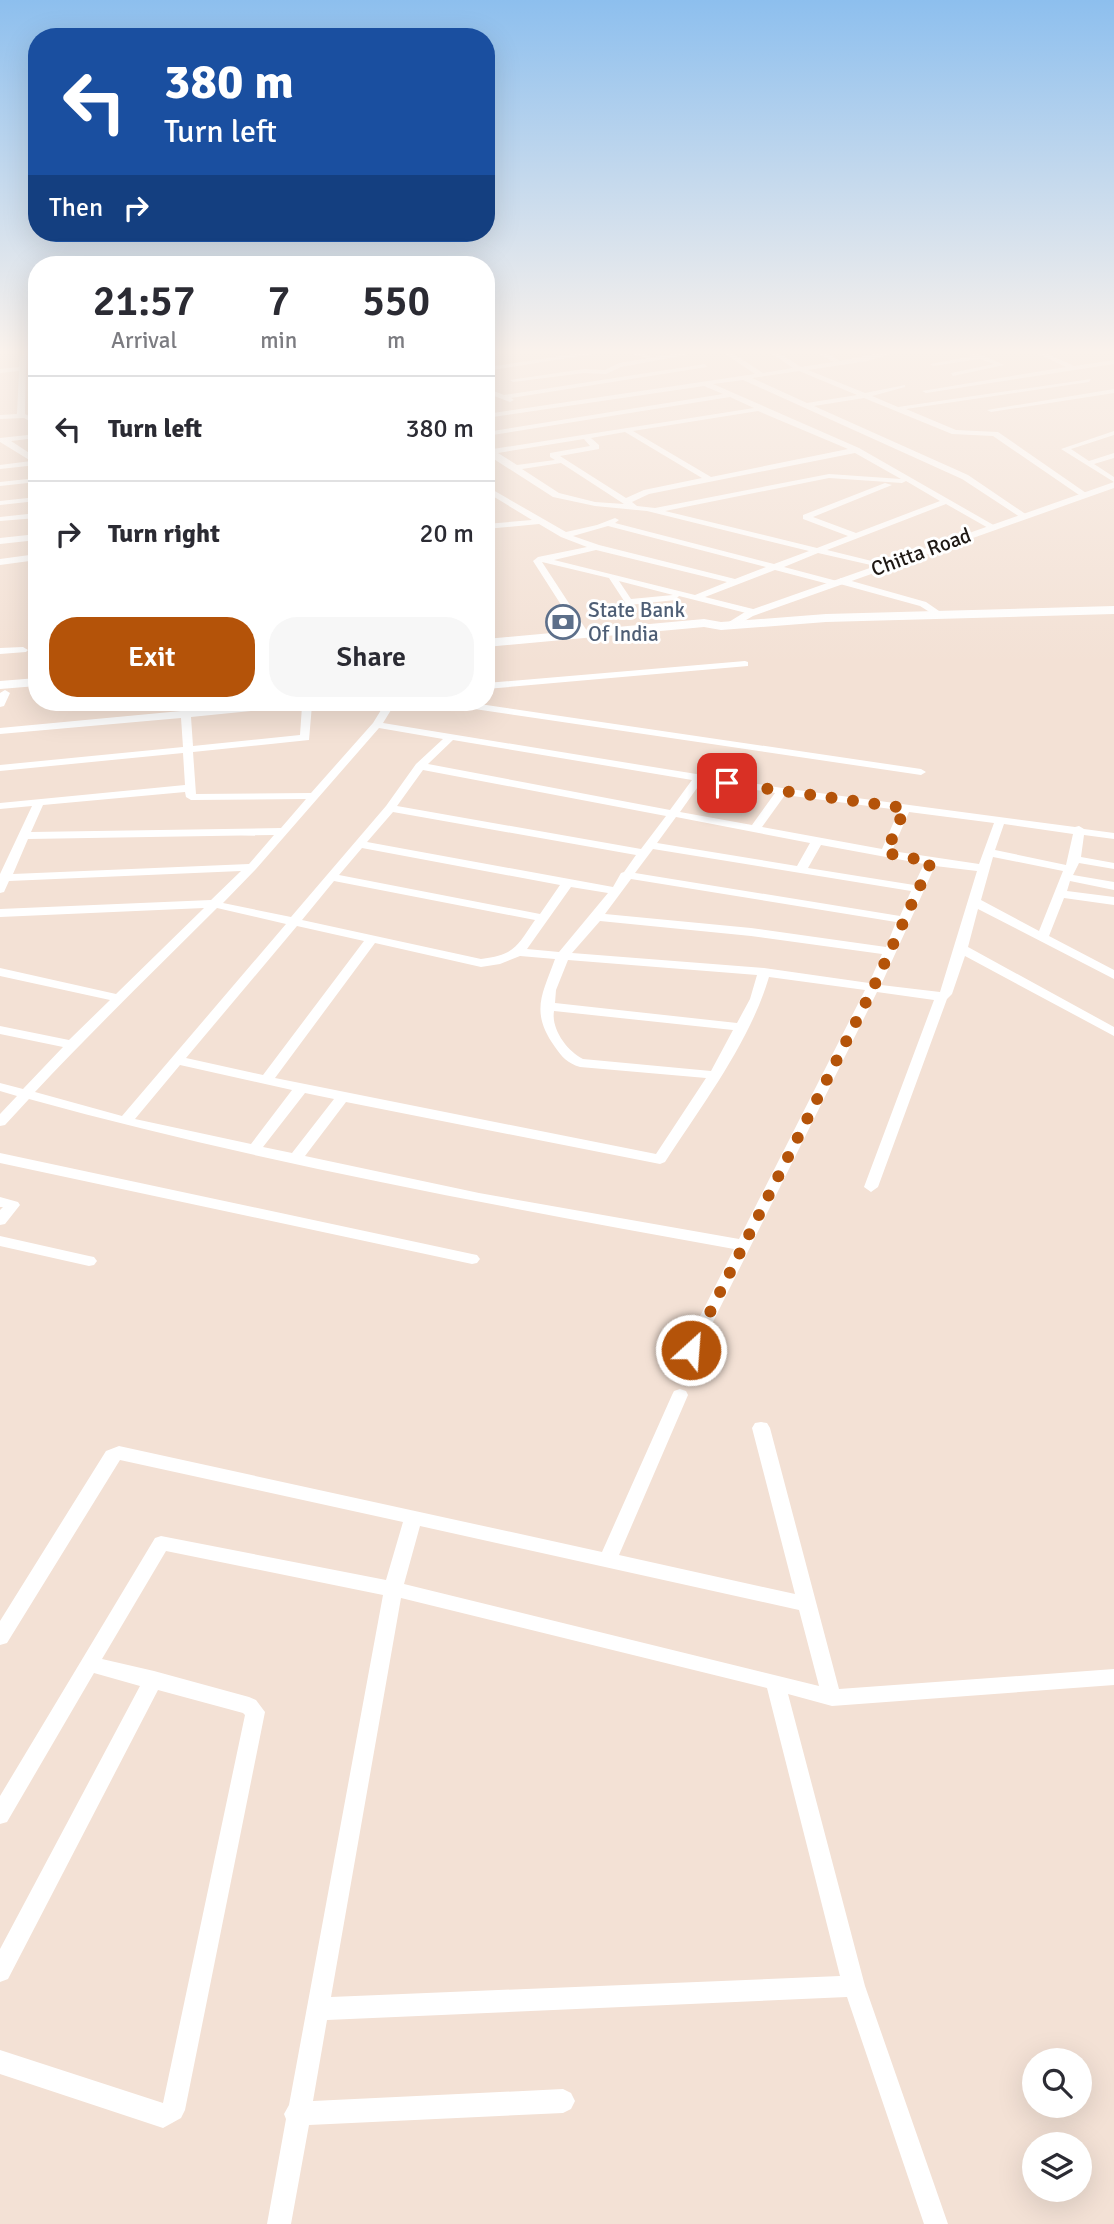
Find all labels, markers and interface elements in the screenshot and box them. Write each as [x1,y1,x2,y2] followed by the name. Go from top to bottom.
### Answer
[164,52,294,112] text: 380 m
[49,56,140,147] icon: left
[164,112,277,151] text: Turn left
[117,189,155,227] icon: right
[49,192,103,224] text: Then
[93,276,195,327] text: 21:57
[267,276,290,327] text: 7
[362,276,430,327] text: 550
[111,326,177,355] text: Arrival
[260,326,297,355] text: min
[387,326,405,355] text: m
[49,410,87,448] icon: left
[108,413,202,445] text: Turn left
[405,413,474,445] text: 380 m
[49,515,87,553] icon: right
[108,518,220,550] text: Turn right
[419,518,474,550] text: 20 m
[867,522,975,582] street label: Chitta Road
[588,597,686,647] place label: State Bank Of India
[544,603,582,641] bank icon: State Bank Of India
[49,617,255,697] button: Exit
[269,617,474,697] button: Share
[697,753,757,813] pin
[708,764,746,802] icon: arrive
[654,1313,728,1387] position arrow
[1022,2048,1092,2202] map controls
[1022,2048,1092,2118] button: search
[1022,2132,1092,2202] button: layers

